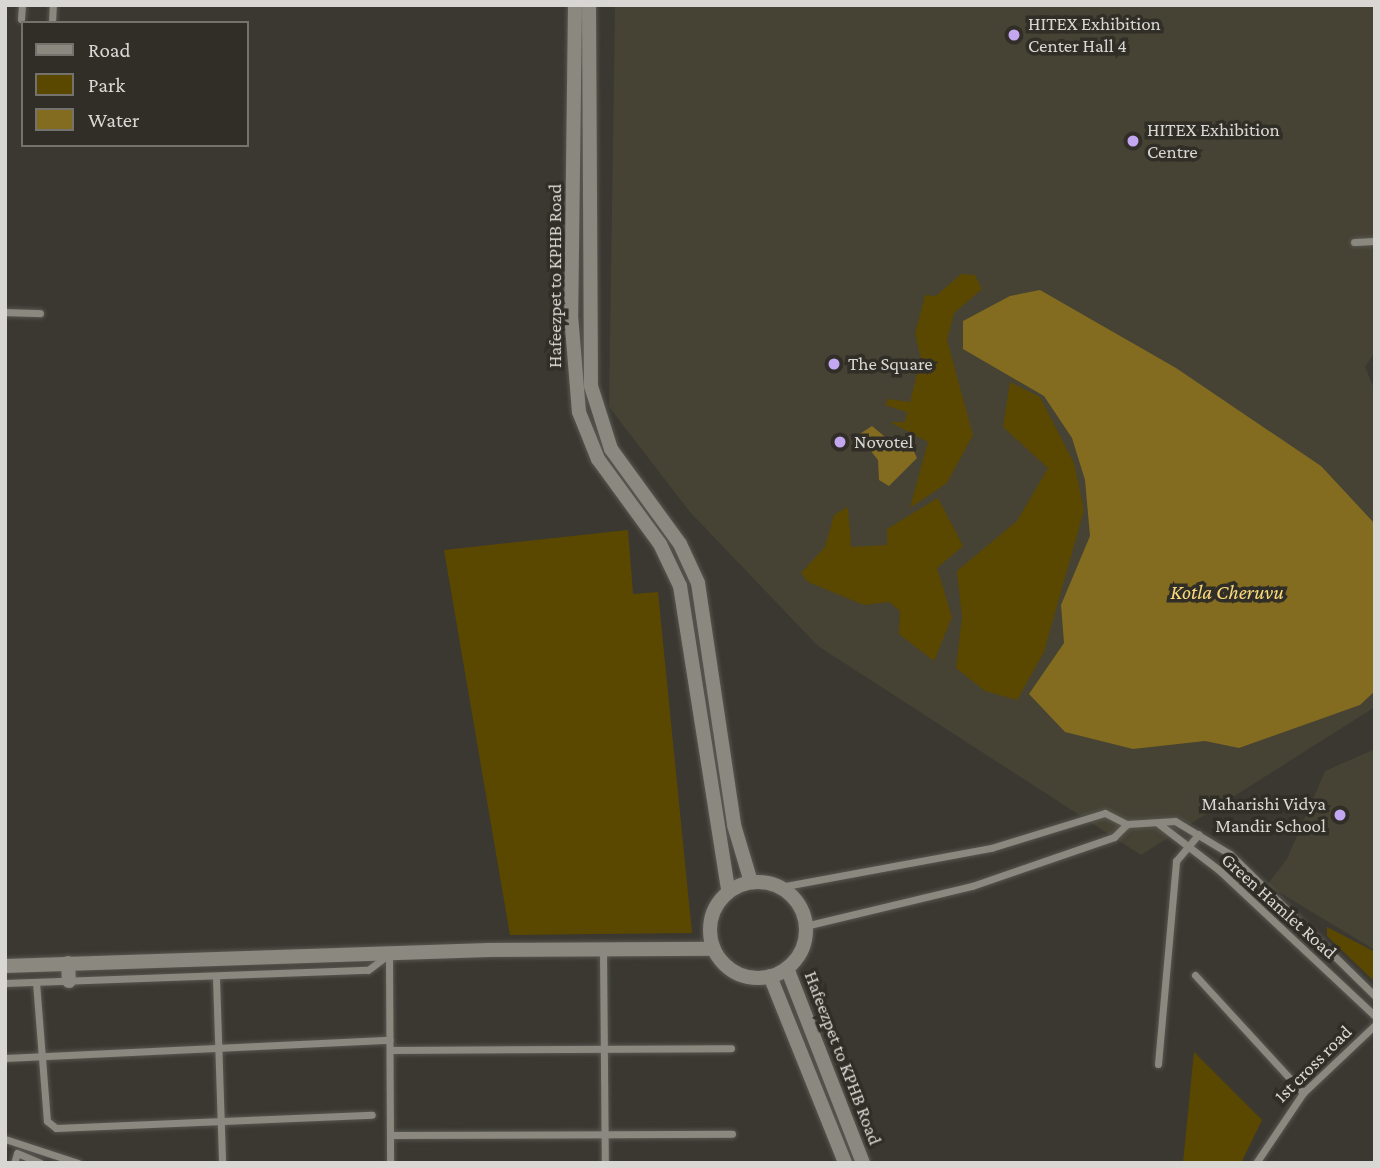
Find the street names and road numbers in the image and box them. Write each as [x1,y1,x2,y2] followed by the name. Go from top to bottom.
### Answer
[544,184,566,368] street label: Hafeezpet to KPHB Road
[1217,848,1341,964] street label: Green Hamlet Road
[799,968,887,1148] street label: Hafeezpet to KPHB Road
[1269,1020,1357,1108] street label: 1st cross road

